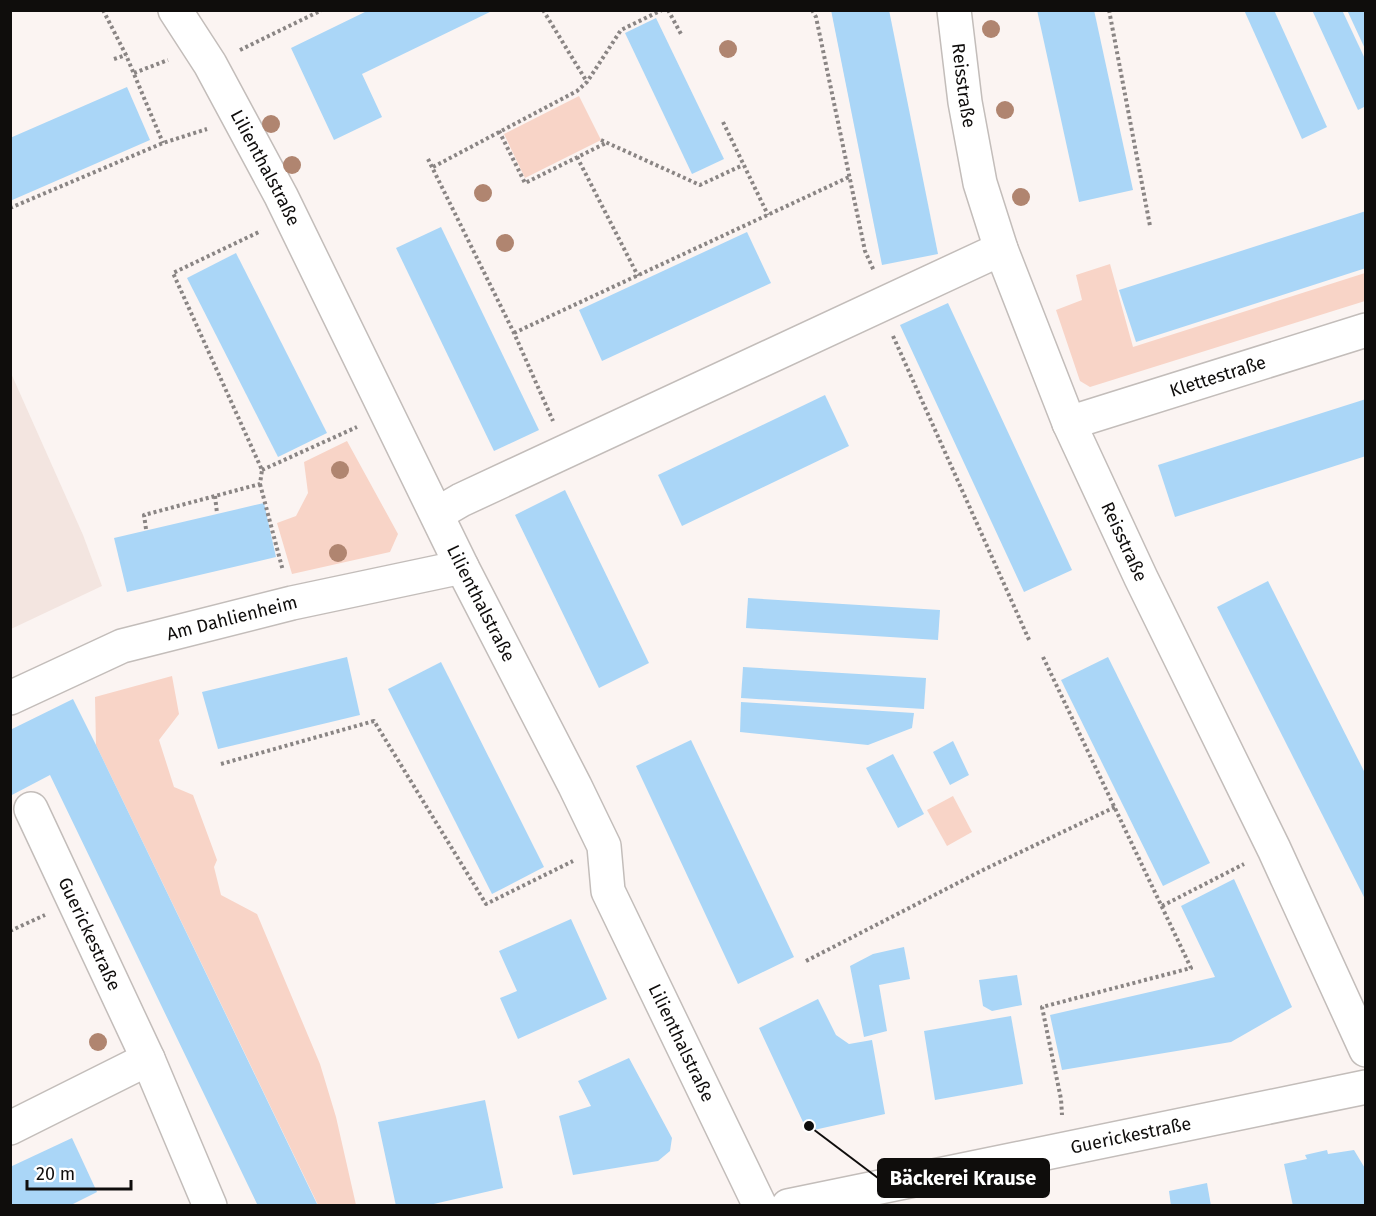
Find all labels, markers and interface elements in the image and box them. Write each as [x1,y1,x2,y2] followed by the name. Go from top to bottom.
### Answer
[947,42,981,130] street label: Reisstraße
[226,106,305,229] street label: Lilienthalstraße
[1167,351,1269,402] street label: Klettestraße
[1096,498,1152,585] street label: Reisstraße
[442,541,520,665] street label: Lilienthalstraße
[164,591,300,645] street label: Am Dahlienheim
[54,874,125,994] street label: Guerickestraße
[644,980,719,1105] street label: Lilienthalstraße
[1069,1112,1193,1159] street label: Guerickestraße
[27,1153,130,1191] scale bar
[878,1159,1049,1197] callout: Bäckerei Krause
[36,1163,75,1185] text: 20 m
[890,1166,1036,1190] text: Bäckerei Krause

